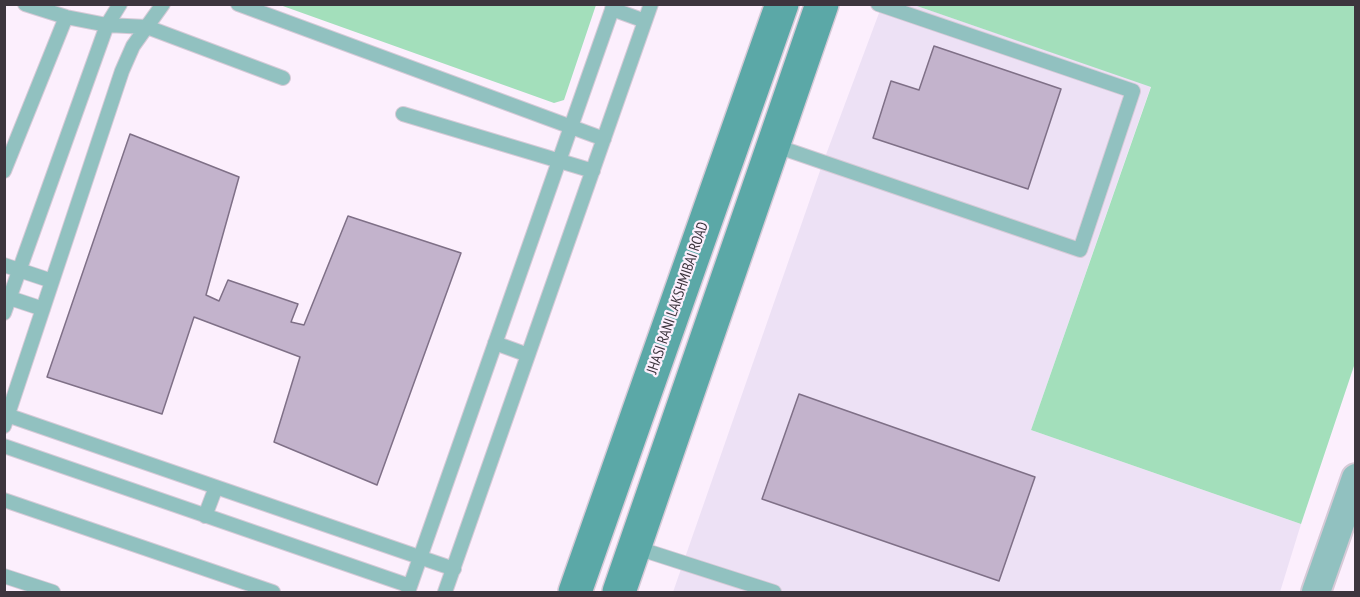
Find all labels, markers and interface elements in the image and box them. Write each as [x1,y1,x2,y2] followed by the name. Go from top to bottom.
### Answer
[644,220,712,376] street label: JHASI RANI LAKSHMIBAI ROAD

